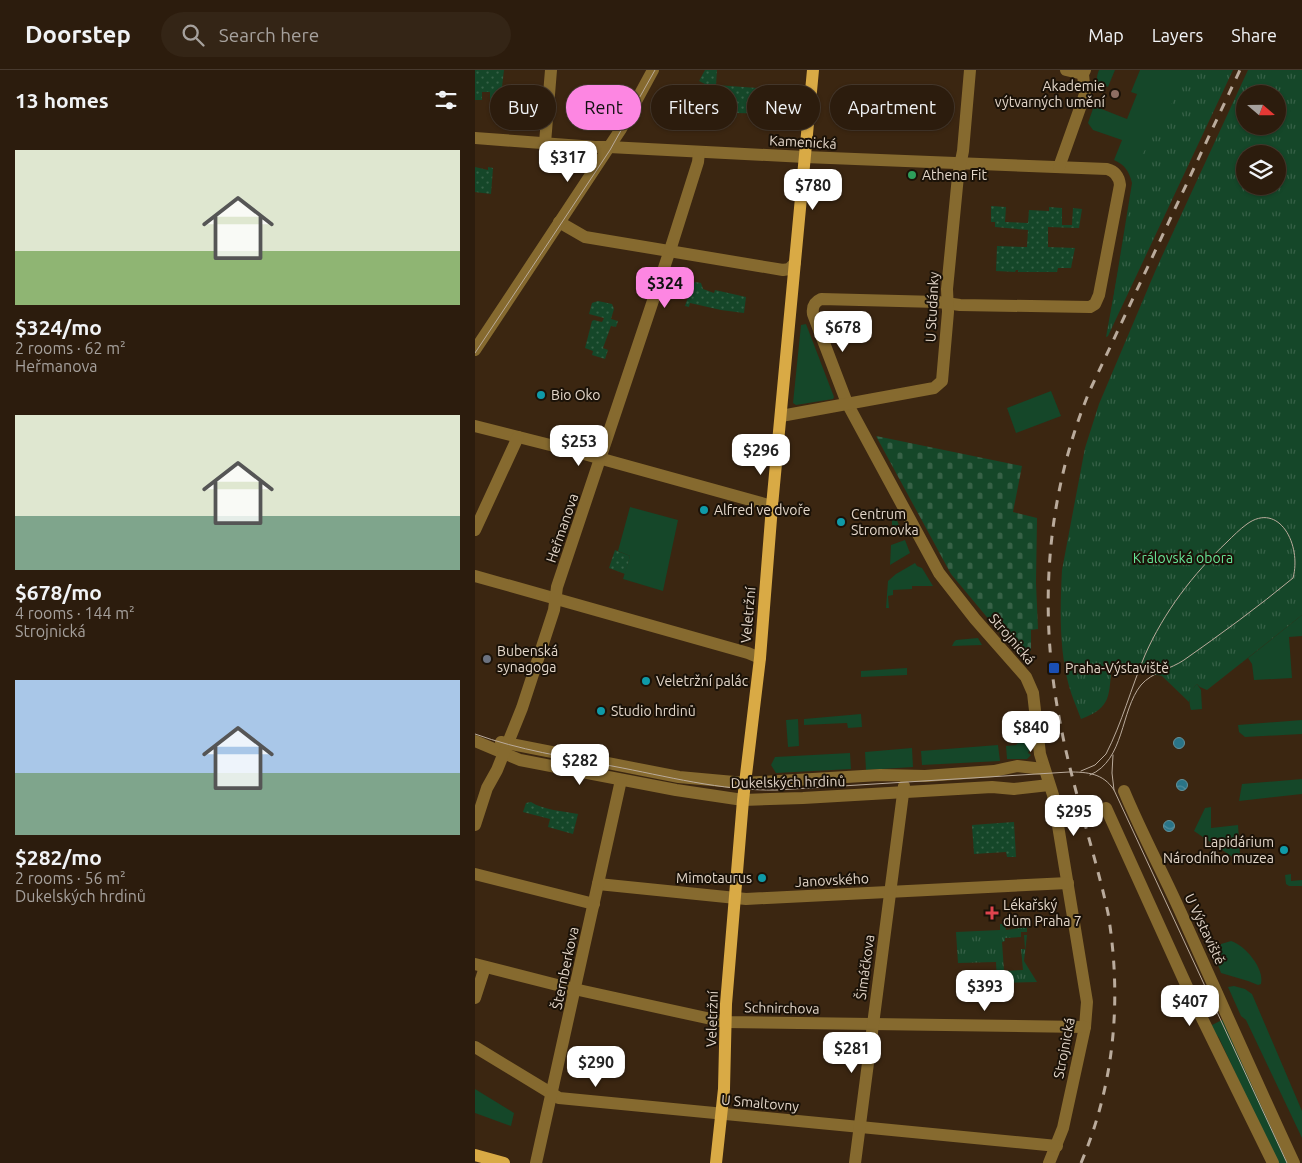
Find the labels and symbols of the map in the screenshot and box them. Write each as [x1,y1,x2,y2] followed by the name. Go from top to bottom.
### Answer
[995,78,1106,110] place label: Akademie výtvarných umění
[1236,85,1286,135] north arrow
[1109,88,1121,100] marker: Akademie výtvarných umění
[769,132,837,152] street label: Kamenická
[538,140,598,183] pin: $317
[922,167,987,183] place label: Athena Fit
[783,168,843,211] pin: $780
[906,169,918,181] marker: Athena Fit
[635,266,695,309] pin: $324
[922,271,942,343] street label: U Studánky
[813,310,873,353] pin: $678
[551,387,601,403] place label: Bio Oko
[535,389,547,401] marker: Bio Oko
[549,424,609,467] pin: $253
[731,434,791,476] pin: $296
[543,491,581,565] street label: Heřmanova
[714,502,810,518] place label: Alfred ve dvoře
[698,504,710,516] marker: Alfred ve dvoře
[851,506,919,538] place label: Centrum Stromovka
[835,516,847,528] marker: Centrum Stromovka
[1133,550,1233,566] park label: Královská obora
[738,586,758,644] street label: Veletržní
[986,610,1038,668] street label: Strojnická
[497,643,558,675] place label: Bubenská synagoga
[481,653,493,665] marker: Bubenská synagoga
[1065,660,1169,676] place label: Praha-Výstaviště
[1047,661,1061,675] marker: Praha-Výstaviště
[656,673,749,689] place label: Veletržní palác
[640,675,652,687] marker: Veletržní palác
[611,703,696,719] place label: Studio hrdinů
[595,705,607,717] marker: Studio hrdinů
[1001,710,1061,753] pin: $840
[550,744,610,786] pin: $282
[731,773,845,791] street label: Dukelských hrdinů
[1044,794,1104,837] pin: $295
[1163,834,1274,866] place label: Lapidárium Národního muzea
[1278,844,1290,856] marker: Lapidárium Národního muzea
[676,870,752,886] place label: Mimotaurus
[795,870,869,890] street label: Janovského
[756,872,768,884] marker: Mimotaurus
[1182,891,1228,967] street label: U Výstaviště
[1003,897,1082,929] place label: Lékařský dům Praha 7
[985,906,999,920] marker: Lékařský dům Praha 7
[547,925,582,1011] street label: Šternberkova
[852,933,877,1001] street label: Šimáčkova
[955,970,1015,1012] pin: $393
[1160,984,1220,1027] pin: $407
[703,990,721,1047] street label: Veletržní
[744,999,820,1017] street label: Schnirchova
[1050,1016,1078,1080] street label: Strojnická
[822,1032,882,1074] pin: $281
[566,1046,626,1088] pin: $290
[720,1092,800,1114] street label: U Smaltovny

